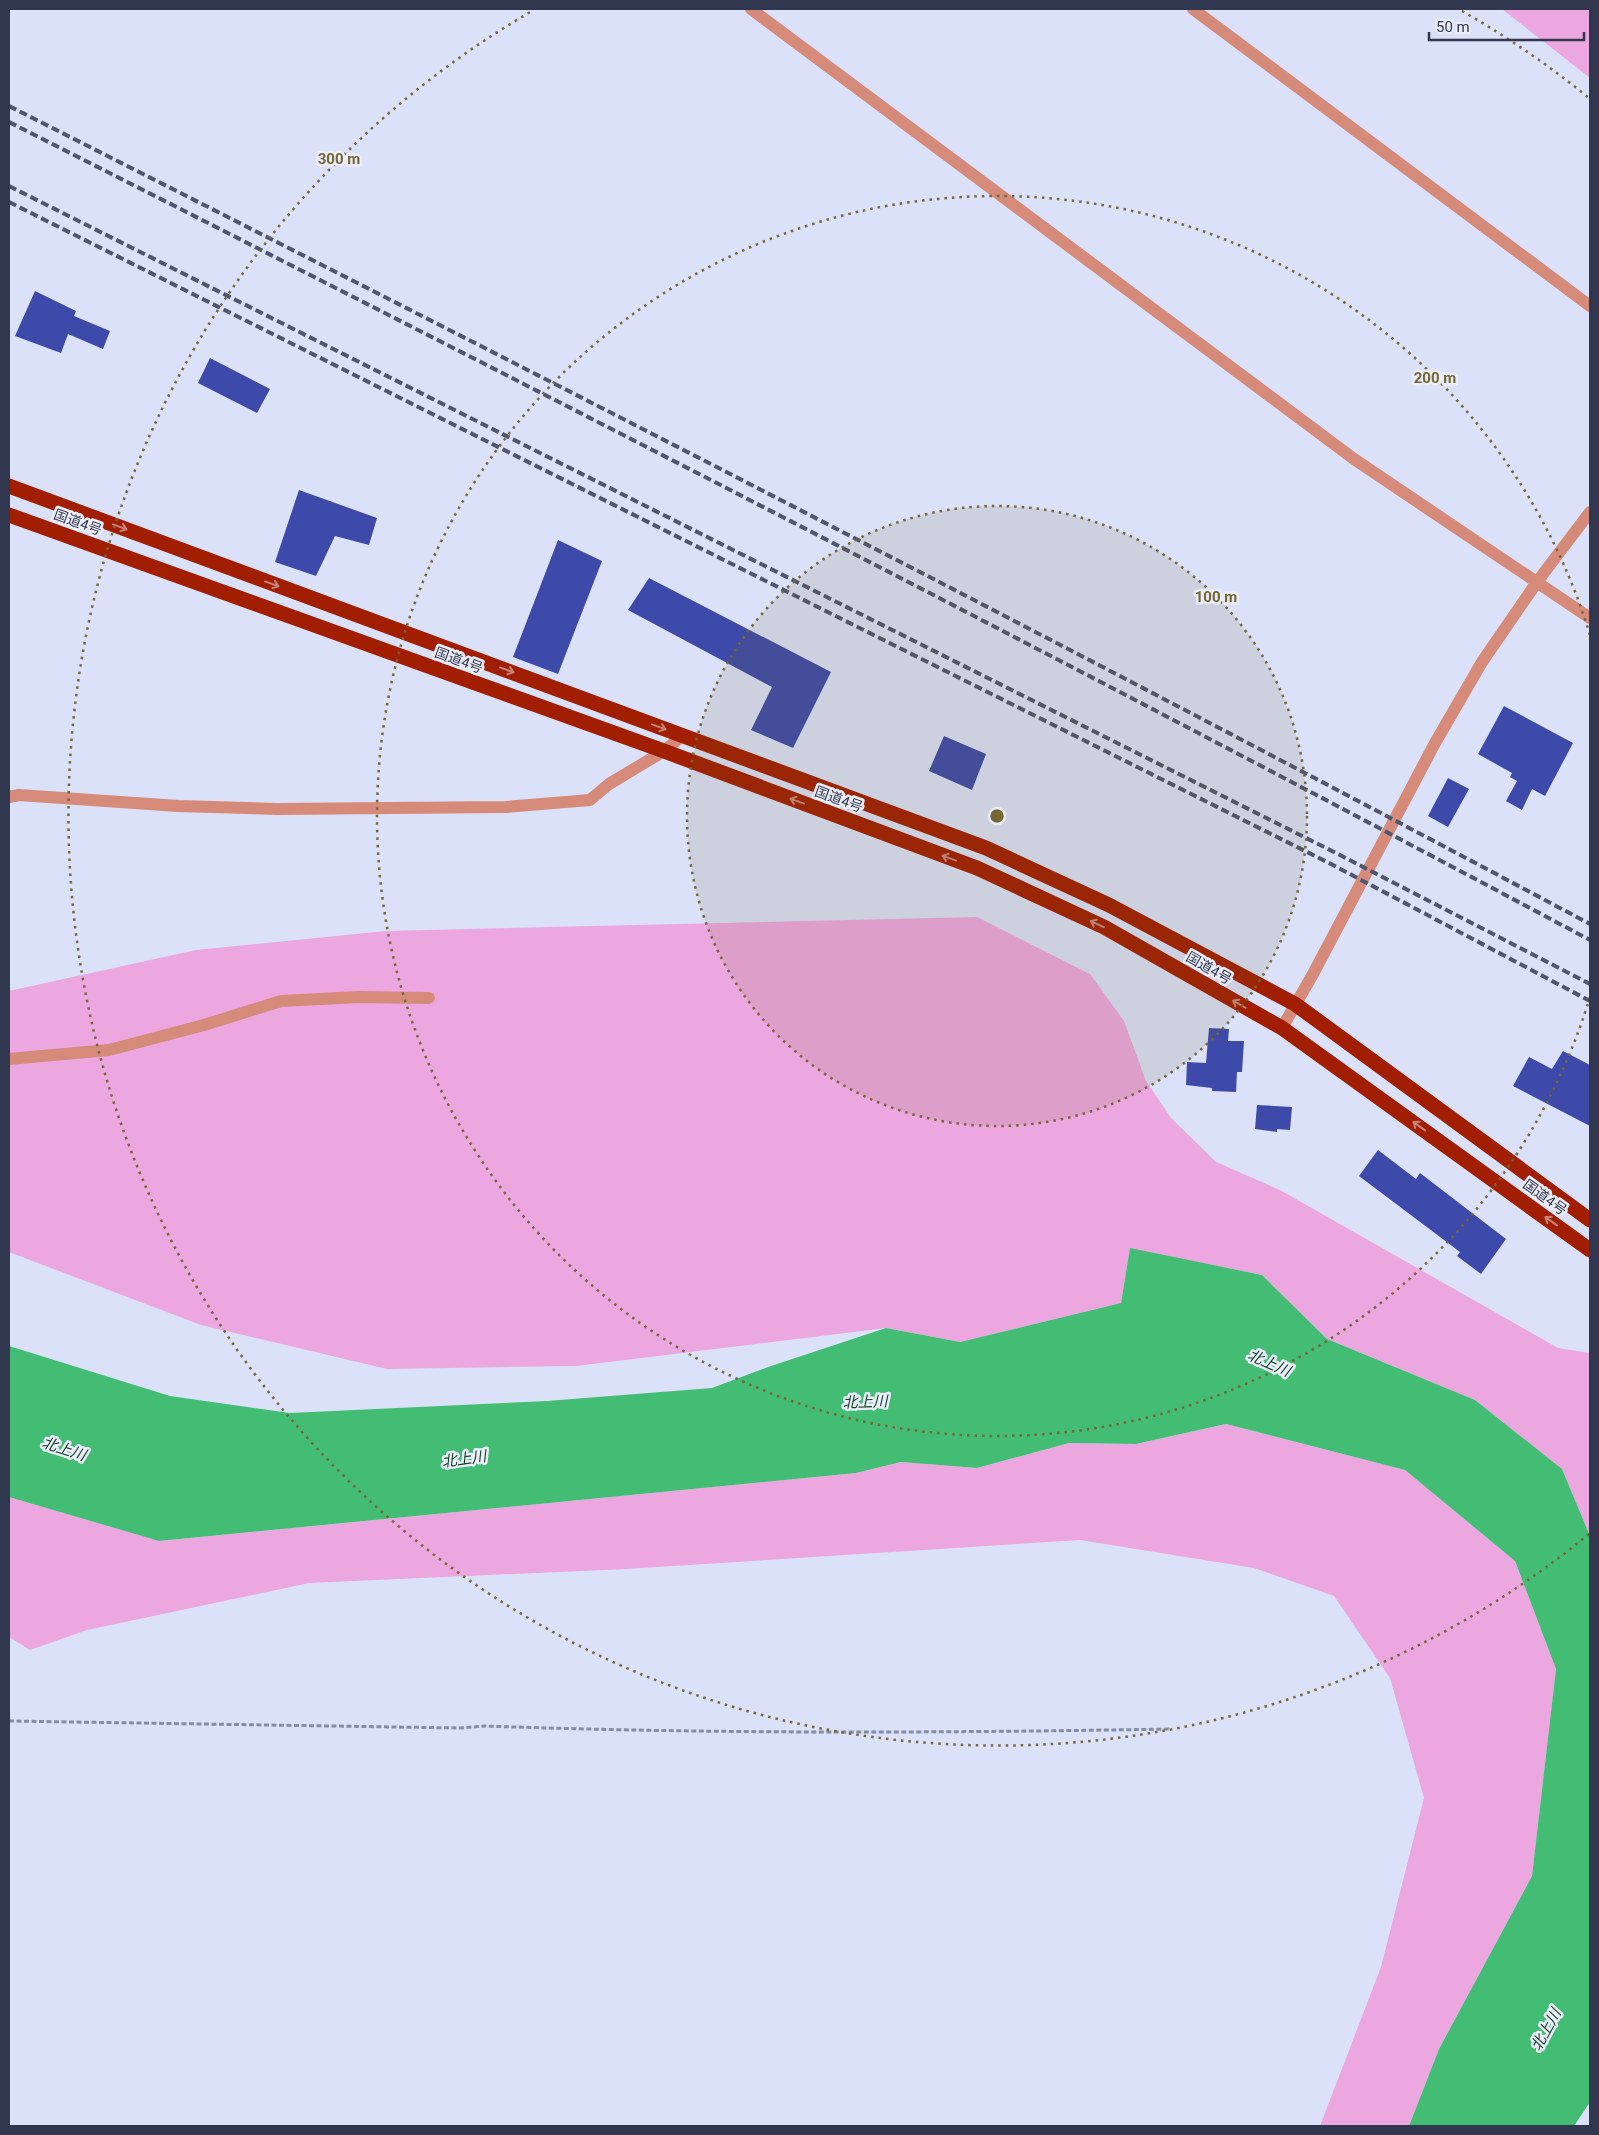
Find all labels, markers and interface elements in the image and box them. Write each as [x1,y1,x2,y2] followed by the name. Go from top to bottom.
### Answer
[1429,10,1584,42] scale bar
[1436,18,1470,36] text: 50 m
[318,150,360,168] text: 300 m
[1414,369,1456,387] text: 200 m
[52,506,104,538] street label: 国道4号
[112,523,127,532] one-way arrow
[265,580,280,589] one-way arrow
[1195,588,1237,606] text: 100 m
[433,644,485,676] street label: 国道4号
[499,666,514,675] one-way arrow
[651,723,666,732] one-way arrow
[813,783,865,815] street label: 国道4号
[790,796,805,805] one-way arrow
[988,807,1006,825] centre of rings
[942,853,957,862] one-way arrow
[1090,919,1105,929] one-way arrow
[1183,949,1235,987] street label: 国道4号
[1233,998,1247,1008] one-way arrow
[1413,1121,1426,1132] one-way arrow
[1520,1176,1570,1218] street label: 国道4号
[1544,1216,1558,1226] one-way arrow
[1245,1346,1295,1381] water label: 北上川
[842,1392,890,1412] water label: 北上川
[40,1433,90,1465] water label: 北上川
[440,1447,490,1471] water label: 北上川
[1527,2004,1566,2054] water label: 北上川

